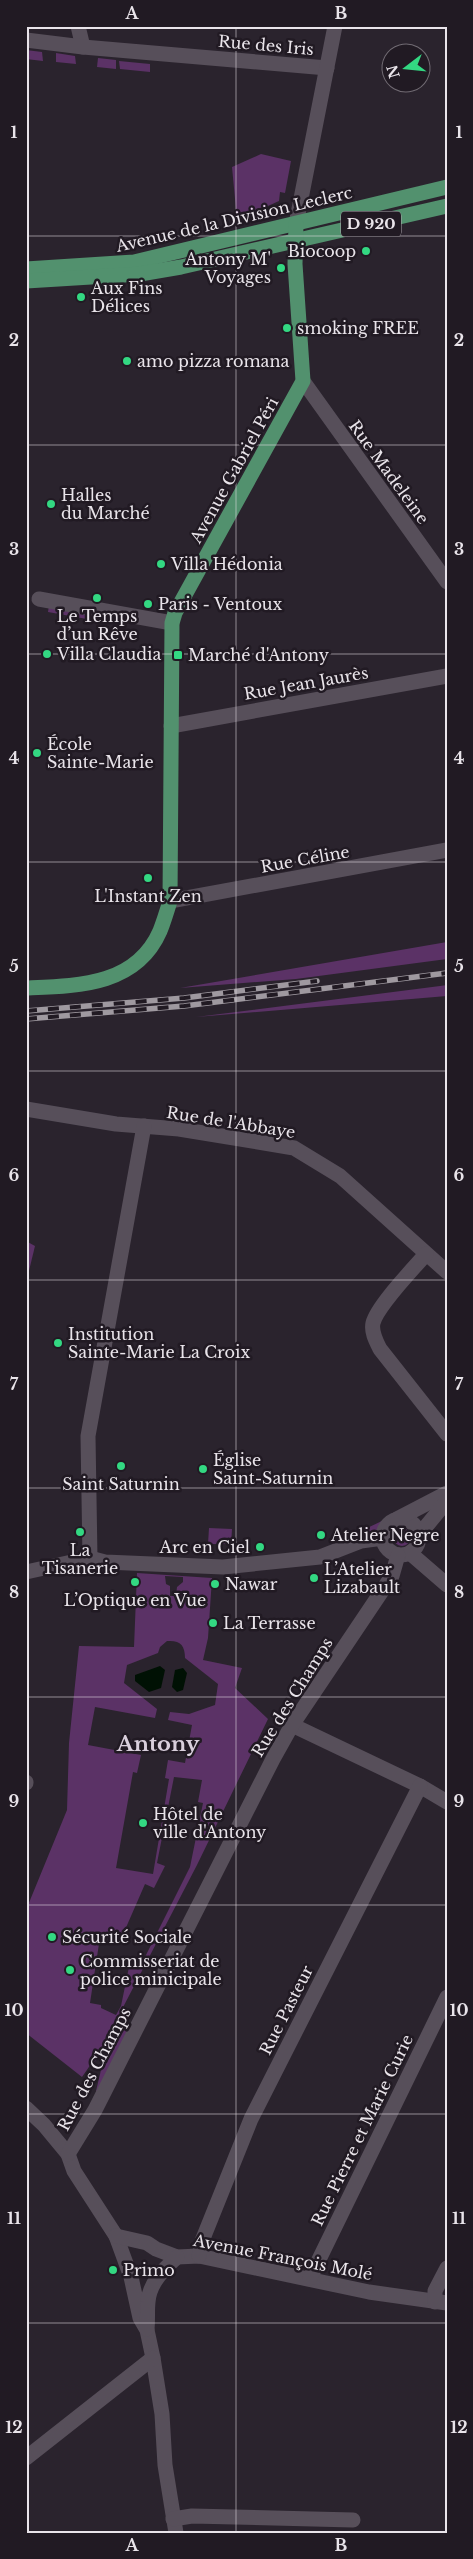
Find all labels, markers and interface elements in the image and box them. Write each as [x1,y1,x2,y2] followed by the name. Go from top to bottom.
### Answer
[125,3,140,23] text: A
[335,3,348,23] text: B
[217,31,315,59] street label: Rue des Iris
[380,42,430,92] north arrow
[383,63,404,80] text: N
[11,122,18,142] text: 1
[456,122,463,142] text: 1
[113,182,354,256] street label: Avenue de la Division Leclerc
[341,212,401,236] road number: D 920
[287,241,356,261] place label: Biocoop
[360,245,372,257] marker: Biocoop
[184,249,271,287] place label: Antony M' Voyages
[275,262,287,274] marker: Antony M' Voyages
[90,278,162,316] place label: Aux Fins Délices
[75,291,87,303] marker: Aux Fins Délices
[297,318,419,338] place label: smoking FREE
[281,322,293,334] marker: smoking FREE
[9,330,19,350] text: 2
[454,330,464,350] text: 2
[137,351,289,371] place label: amo pizza romana
[121,355,133,367] marker: amo pizza romana
[185,393,283,547] street label: Avenue Gabriel Péri
[345,416,433,528] street label: Rue Madeleine
[61,485,150,523] place label: Halles du Marché
[45,498,57,510] marker: Halles du Marché
[9,539,19,559] text: 3
[454,539,464,559] text: 3
[170,554,283,574] place label: Villa Hédonia
[155,558,167,570] marker: Villa Hédonia
[91,592,103,604] marker: Le Temps d’un Rêve
[158,594,283,614] place label: Paris - Ventoux
[142,598,154,610] marker: Paris - Ventoux
[56,606,138,644] place label: Le Temps d’un Rêve
[56,644,161,664] place label: Villa Claudia
[188,645,330,665] place label: Marché d'Antony
[41,648,53,660] marker: Villa Claudia
[172,649,184,661] marker: Marché d'Antony
[242,662,370,704] street label: Rue Jean Jaurès
[47,734,154,772] place label: École Sainte-Marie
[31,747,43,759] marker: École Sainte-Marie
[9,748,19,768] text: 4
[454,748,464,768] text: 4
[259,841,351,877] street label: Rue Céline
[142,872,154,884] marker: L'Instant Zen
[94,886,202,906] place label: L'Instant Zen
[9,956,19,976] text: 5
[454,956,464,976] text: 5
[165,1102,297,1142] street label: Rue de l'Abbaye
[9,1165,20,1185] text: 6
[454,1165,465,1185] text: 6
[68,1324,250,1362] place label: Institution Sainte-Marie La Croix
[52,1337,64,1349] marker: Institution Sainte-Marie La Croix
[10,1374,19,1394] text: 7
[455,1374,464,1394] text: 7
[213,1450,333,1488] place label: Église Saint-Saturnin
[115,1460,127,1472] marker: Saint Saturnin
[197,1463,209,1475] marker: Église Saint-Saturnin
[62,1474,180,1494] place label: Saint Saturnin
[330,1525,439,1545] place label: Atelier Negre
[74,1526,86,1538] marker: La Tisanerie
[315,1529,327,1541] marker: Atelier Negre
[159,1537,250,1557] place label: Arc en Ciel
[42,1540,118,1578] place label: La Tisanerie
[254,1541,266,1553] marker: Arc en Ciel
[324,1559,400,1597] place label: L’Atelier Lizabault
[308,1572,320,1584] marker: L’Atelier Lizabault
[225,1574,278,1594] place label: Nawar
[129,1576,141,1588] marker: L’Optique en Vue
[209,1578,221,1590] marker: Nawar
[9,1582,19,1602] text: 8
[454,1582,464,1602] text: 8
[64,1590,206,1610] place label: L’Optique en Vue
[223,1613,316,1633] place label: La Terrasse
[207,1617,219,1629] marker: La Terrasse
[247,1634,337,1760] street label: Rue des Champs
[116,1731,200,1757] district label: Antony
[9,1791,20,1811] text: 9
[454,1791,465,1811] text: 9
[153,1804,267,1842] place label: Hôtel de ville d'Antony
[137,1817,149,1829] marker: Hôtel de ville d'Antony
[62,1927,192,1947] place label: Sécurité Sociale
[46,1931,58,1943] marker: Sécurité Sociale
[80,1951,222,1989] place label: Commisseriat de police minicipale
[255,1962,317,2058] street label: Rue Pasteur
[64,1964,76,1976] marker: Commisseriat de police minicipale
[4,2000,24,2020] text: 10
[449,2000,469,2020] text: 10
[53,2004,135,2134] street label: Rue des Champs
[307,2031,417,2229] street label: Rue Pierre et Marie Curie
[7,2208,21,2228] text: 11
[452,2208,466,2228] text: 11
[191,2230,374,2284] street label: Avenue François Molé
[123,2260,175,2280] place label: Primo
[107,2264,119,2276] marker: Primo
[5,2417,23,2437] text: 12
[450,2417,468,2437] text: 12
[125,2535,140,2555] text: A
[335,2535,348,2555] text: B

